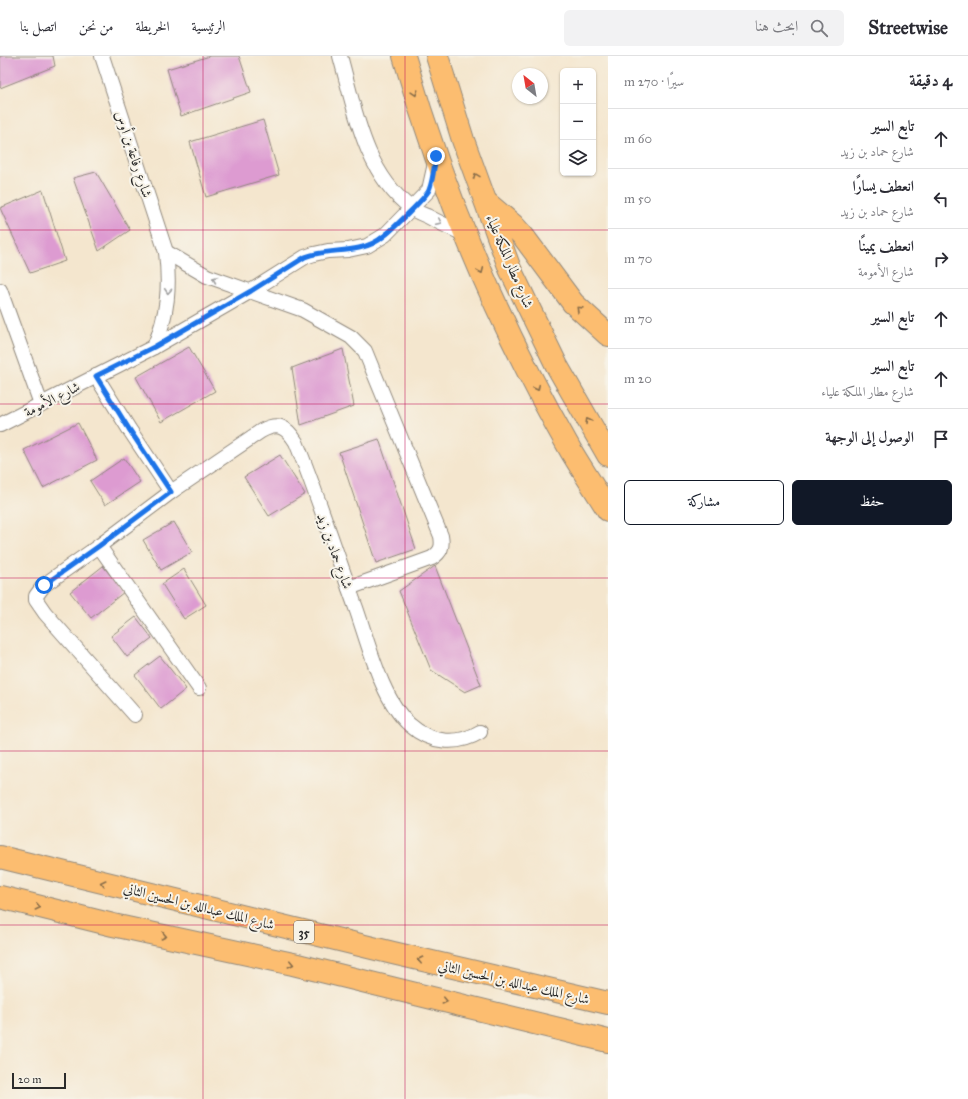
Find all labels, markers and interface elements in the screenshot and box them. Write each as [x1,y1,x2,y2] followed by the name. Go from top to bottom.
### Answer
[564,10,844,46] search box
[868,16,948,39] text: Streetwise
[755,17,798,35] text: ابحث هنا
[808,17,830,39] icon: search
[20,18,57,35] text: اتصل بنا
[79,18,114,35] text: من نحن
[136,18,170,35] text: الخريطة
[192,18,225,35] text: الرئيسية
[512,68,548,104] north arrow
[560,68,596,176] map controls
[560,68,596,104] button: +
[909,70,952,91] text: 4 دقيقة
[624,74,684,90] text: سيرًا · 270 m
[410,90,419,97] one-way arrow
[560,104,596,140] button: −
[109,108,157,201] street label: شارع رفاعة بن أوس
[872,117,914,135] text: تابع السير
[930,128,952,150] icon: ahead
[624,131,652,147] text: 60 m
[560,140,596,176] button: layers
[840,144,914,160] text: شارع حماد بن زيد
[427,147,445,165] route end
[473,173,481,180] one-way arrow
[852,177,914,195] text: انعطف يسارًا
[930,188,952,210] icon: left
[624,191,651,207] text: 50 m
[840,204,914,220] text: شارع حماد بن زيد
[479,212,537,312] street label: شارع مطار الملكة علياء
[435,217,442,225] one-way arrow
[859,237,914,255] text: انعطف يمينًا
[930,248,952,270] icon: right
[624,251,652,267] text: 70 m
[858,264,914,280] text: شارع الأمومة
[476,267,484,274] one-way arrow
[211,276,219,284] one-way arrow
[164,288,173,294] one-way arrow
[576,306,584,314] one-way arrow
[872,308,914,326] text: تابع السير
[930,308,952,330] icon: ahead
[624,311,652,327] text: 70 m
[872,357,914,375] text: تابع السير
[930,368,952,390] icon: ahead
[624,371,652,387] text: 20 m
[21,376,84,423] street label: شارع الأمومة
[532,384,540,392] one-way arrow
[821,384,914,400] text: شارع مطار الملكة علياء
[586,418,593,425] one-way arrow
[825,428,914,446] text: الوصول إلى الوجهة
[930,428,952,450] icon: arrive
[624,480,784,525] button: مشاركة
[792,480,952,525] button: حفظ
[310,511,356,592] street label: شارع حماد بن زيد
[35,576,53,594] route start
[100,879,106,887] one-way arrow
[121,880,276,936] street label: شارع الملك عبدالله بن الحسين الثاني
[34,902,41,911] one-way arrow
[294,921,314,943] road number: 35
[161,932,168,940] one-way arrow
[417,956,423,964] one-way arrow
[436,957,591,1011] street label: شارع الملك عبدالله بن الحسين الثاني
[288,960,295,968] one-way arrow
[442,996,448,1004] one-way arrow
[12,1071,66,1090] scale bar
[18,1073,41,1086] text: 20 m

